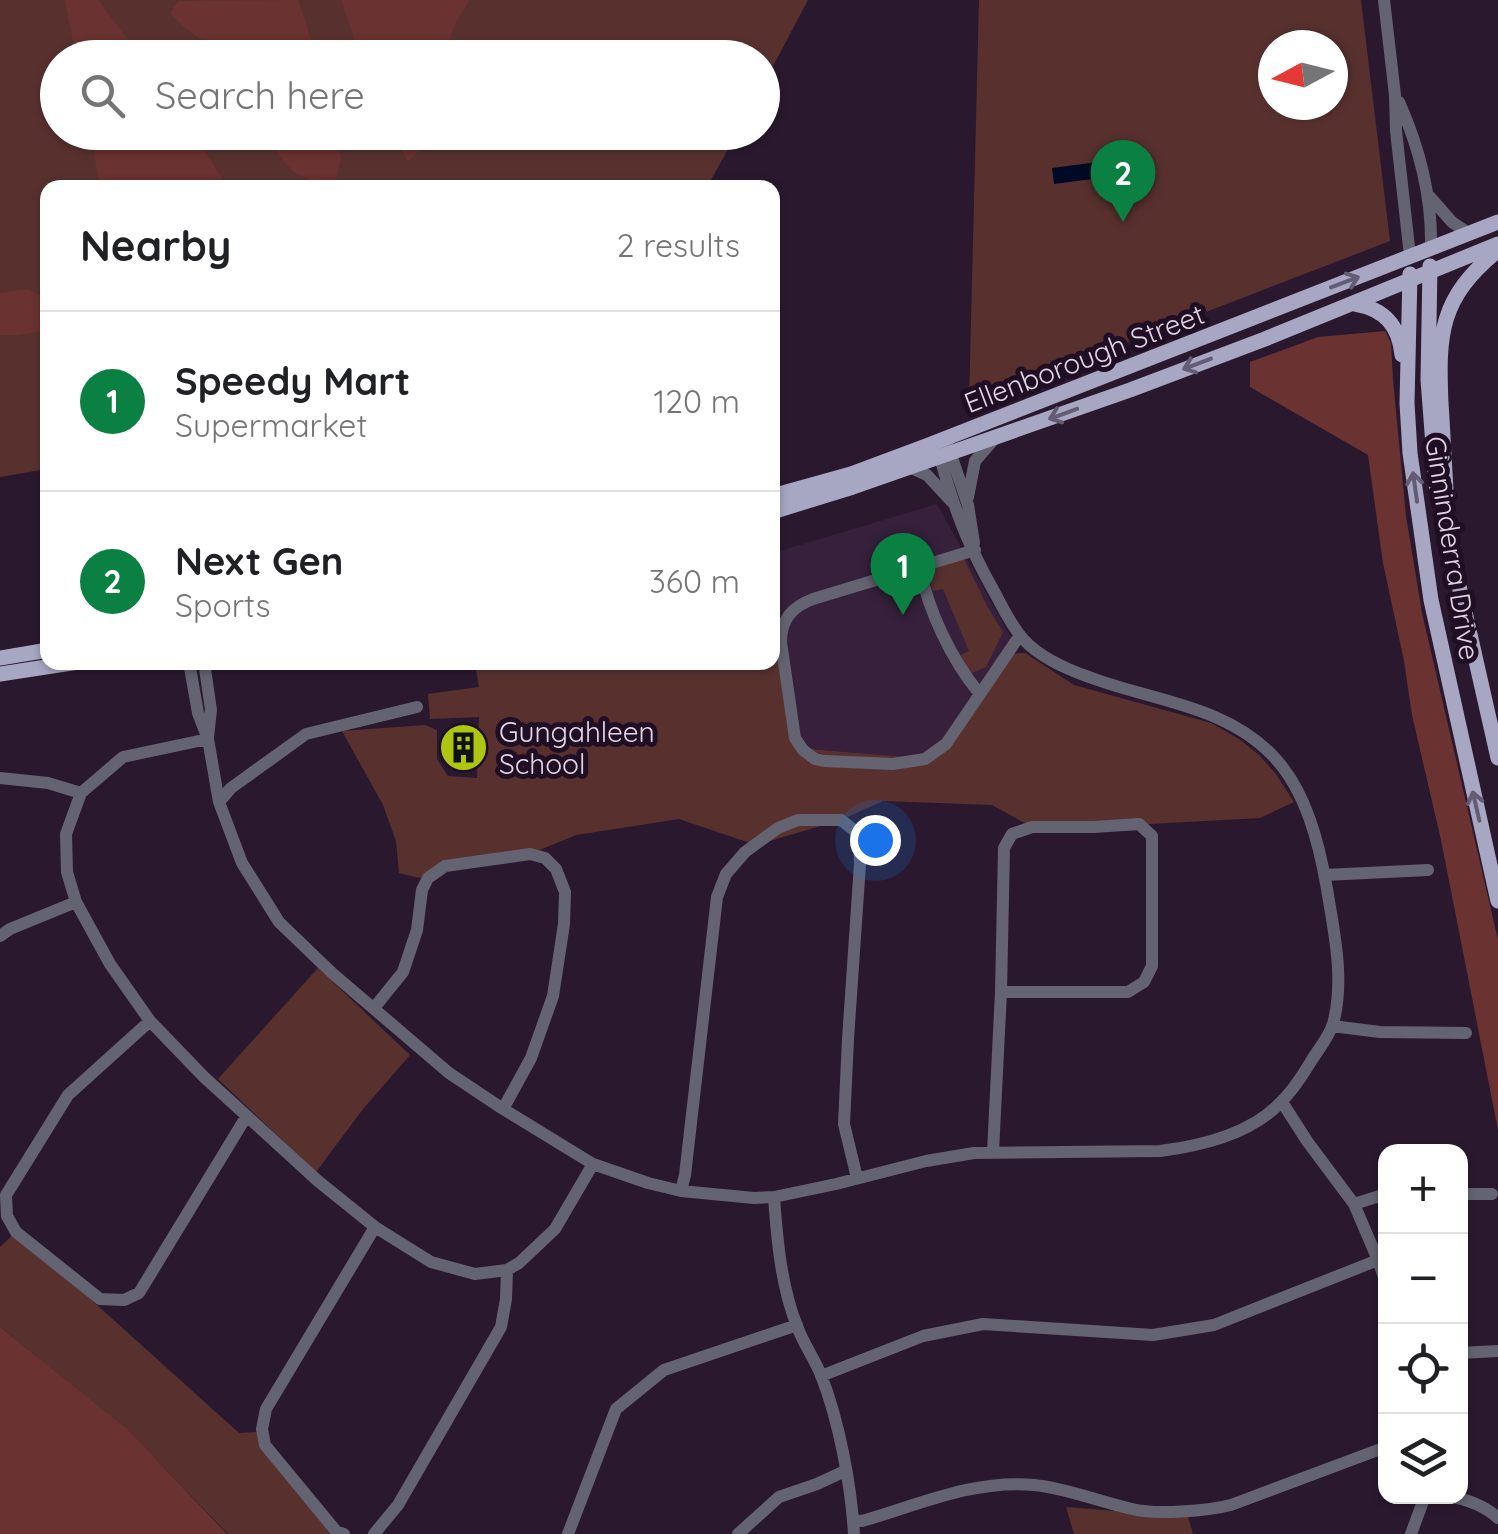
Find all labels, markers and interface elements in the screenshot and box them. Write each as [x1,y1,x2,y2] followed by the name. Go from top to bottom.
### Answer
[1258,30,1348,120] north arrow
[40,40,780,150] search box
[75,68,130,123] icon: search
[155,71,365,119] text: Search here
[1090,140,1156,222] pin: 2
[80,219,231,272] text: Nearby
[617,225,740,265] text: 2 results
[1329,271,1360,289] one-way arrow
[959,296,1209,420] street label: Ellenborough Street
[1183,356,1214,374] one-way arrow
[175,357,410,405] text: Speedy Mart
[106,381,119,421] text: 1
[653,381,740,421] text: 120 m
[175,405,367,445] text: Supermarket
[1048,406,1079,424] one-way arrow
[1418,434,1488,662] street label: Ginninderra Drive
[1405,472,1424,504] one-way arrow
[870,532,936,615] pin: 1
[175,537,343,585] text: Next Gen
[103,561,122,601] text: 2
[649,561,740,601] text: 360 m
[175,585,271,625] text: Sports
[499,714,655,781] place label: Gungahleen School
[438,721,490,773] building icon: Gungahleen School
[1466,791,1484,823] one-way arrow
[850,815,901,866] your location
[1378,1144,1468,1504] map controls
[1378,1144,1468,1234] button: +
[1378,1234,1468,1324] button: −
[1378,1324,1468,1414] button: locate
[1378,1414,1468,1504] button: layers

